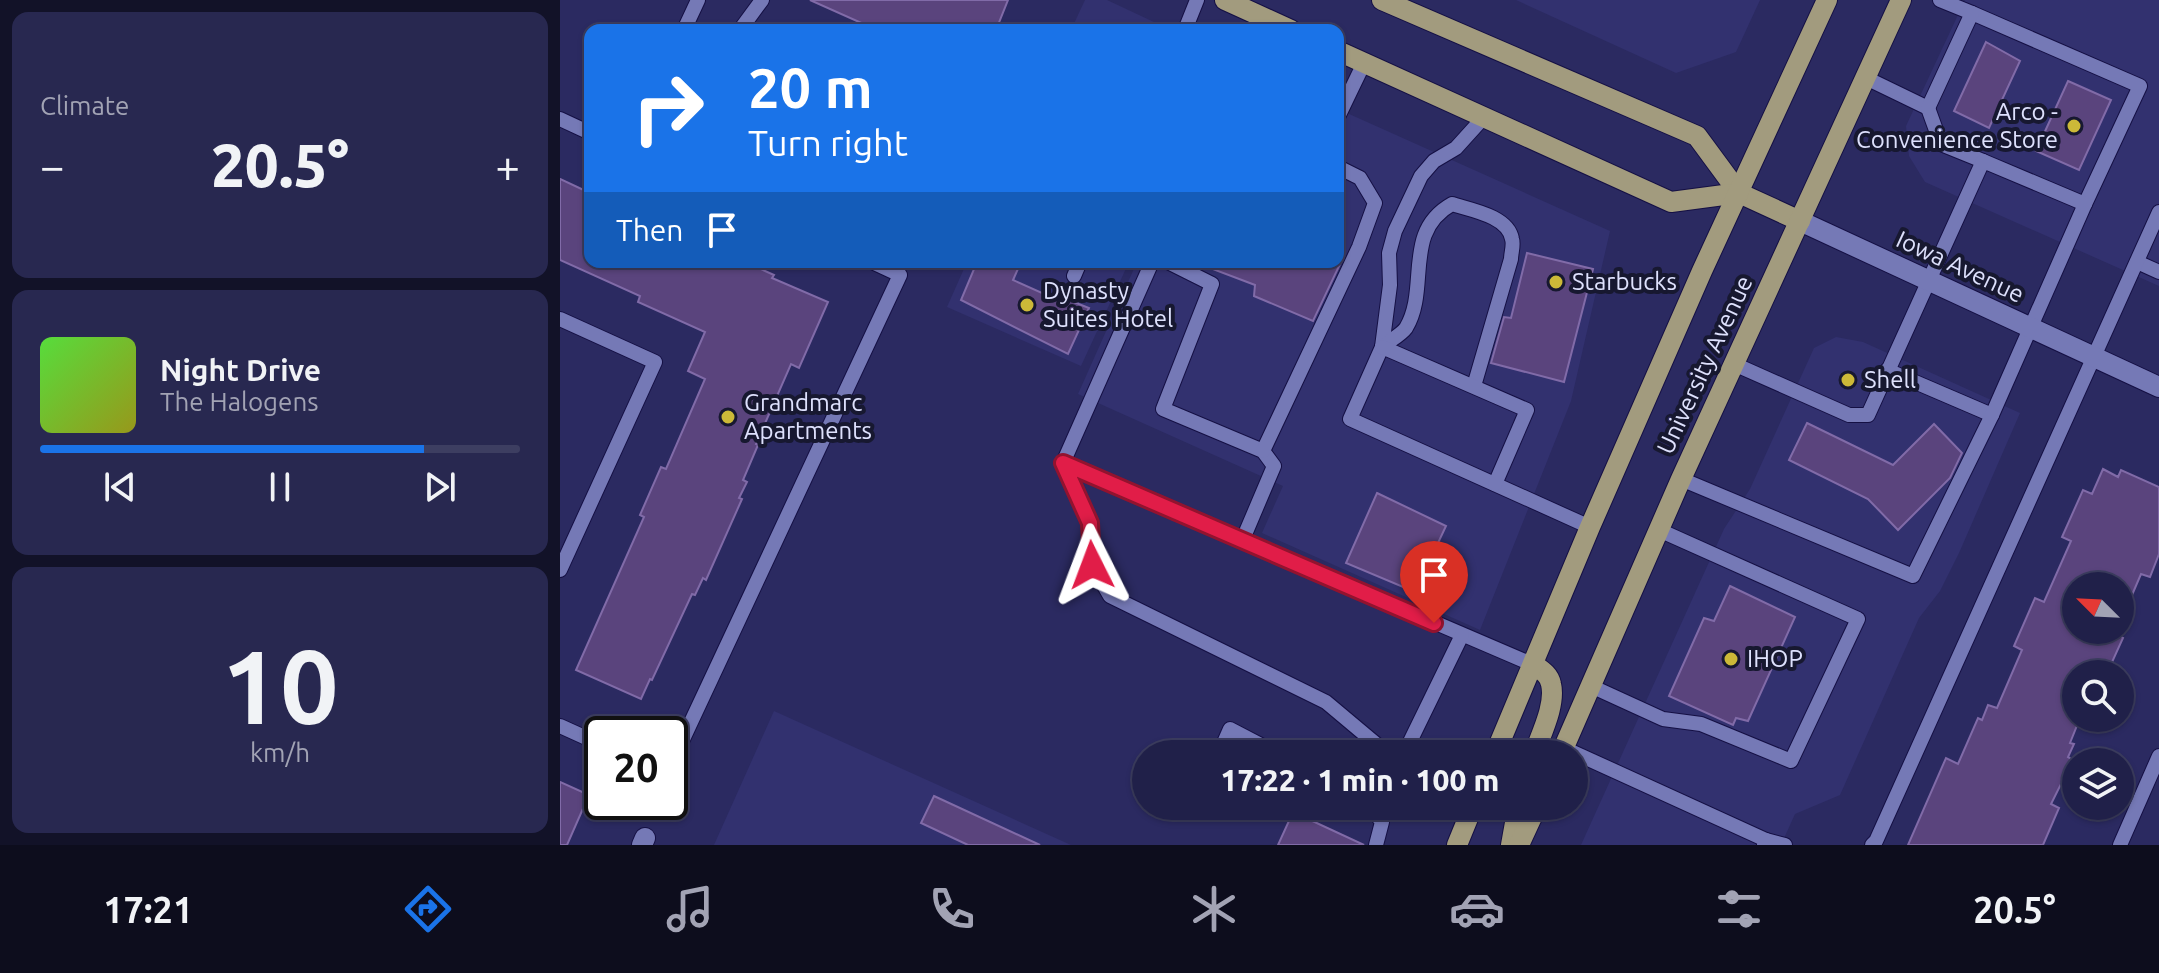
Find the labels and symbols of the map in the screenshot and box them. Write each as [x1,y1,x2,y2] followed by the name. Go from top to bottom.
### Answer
[1856,98,2058,153] place label: Arco - Convenience Store
[2065,117,2083,135] marker: Arco - Convenience Store
[1892,225,2028,308] street label: Iowa Avenue
[1572,268,1677,295] place label: Starbucks
[1651,271,1758,458] street label: University Avenue
[1547,273,1565,291] marker: Starbucks
[1043,277,1173,332] place label: Dynasty Suites Hotel
[1018,296,1036,314] marker: Dynasty Suites Hotel
[1864,366,1916,393] place label: Shell
[1839,371,1857,389] marker: Shell
[744,389,872,444] place label: Grandmarc Apartments
[719,408,737,426] marker: Grandmarc Apartments
[1050,523,1134,607] position arrow
[1400,541,1468,623] pin
[2062,572,2134,644] north arrow
[1747,645,1803,672] place label: IHOP
[1722,650,1740,668] marker: IHOP
[584,716,688,820] speed limit sign: 20

